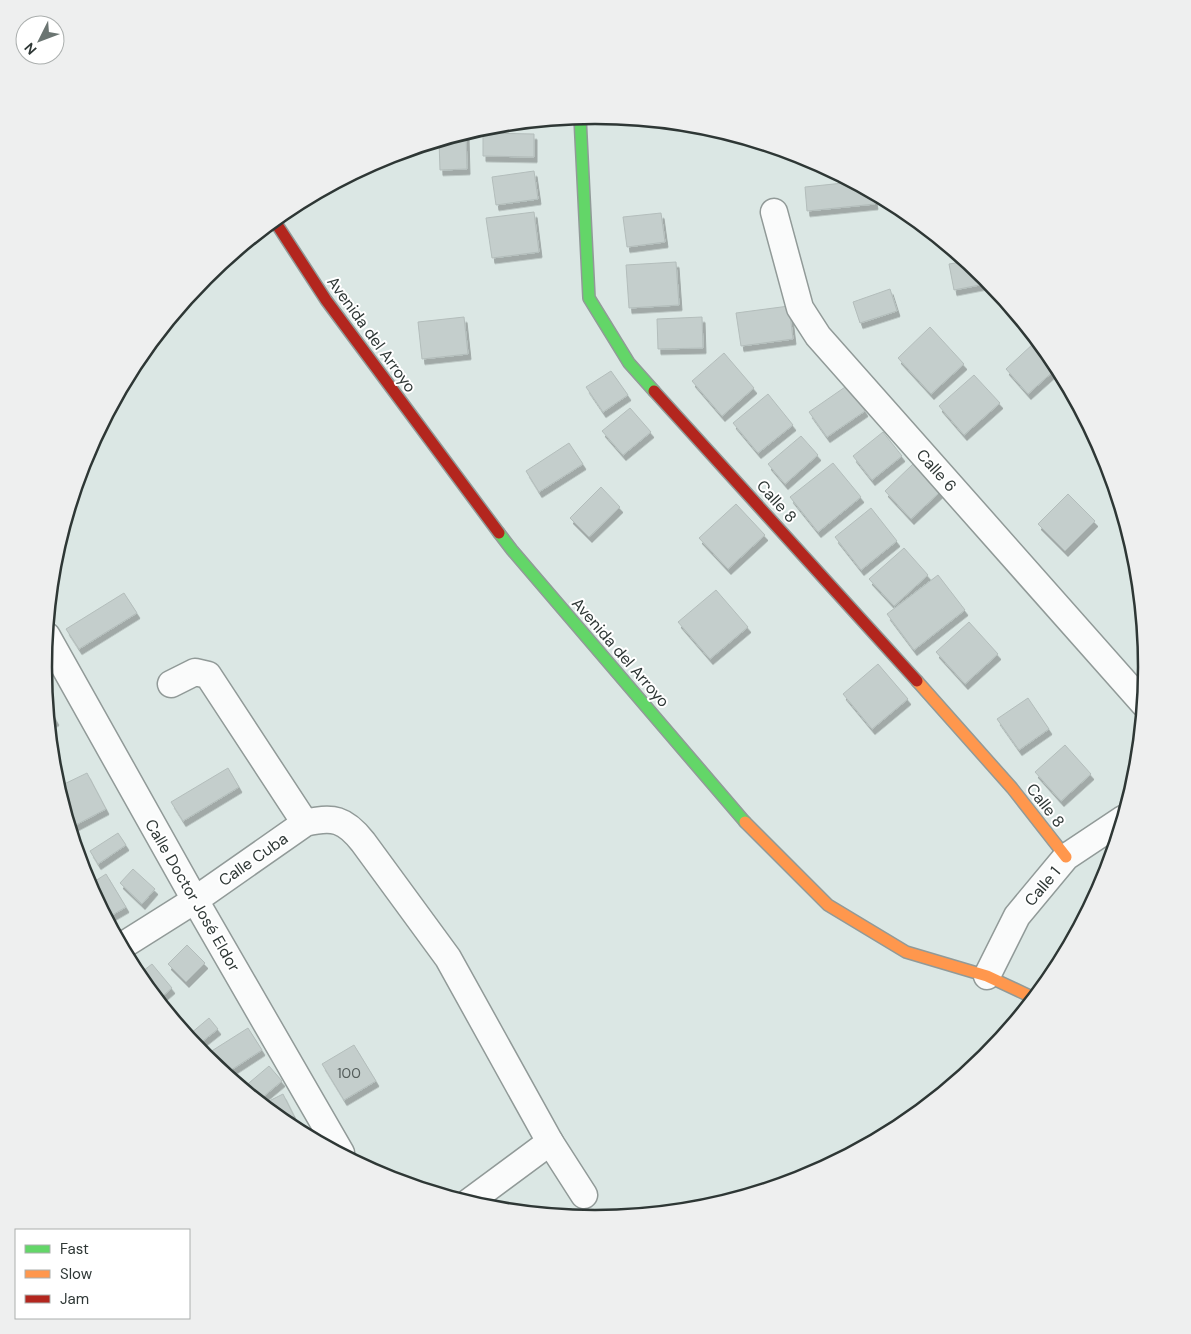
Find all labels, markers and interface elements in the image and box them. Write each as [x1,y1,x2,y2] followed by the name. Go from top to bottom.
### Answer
[15,15,65,65] north arrow
[20,39,40,59] text: N
[322,272,421,397] street label: Avenida del Arroyo
[912,444,961,496] street label: Calle 6
[752,476,801,527] street label: Calle 8
[567,593,674,711] street label: Avenida del Arroyo
[1022,779,1069,832] street label: Calle 8
[140,815,245,975] street label: Calle Doctor José Eldor
[214,828,292,891] street label: Calle Cuba
[1020,862,1065,911] street label: Calle 1
[337,1064,361,1082] house number: 100
[15,1229,190,1319] legend
[60,1239,89,1259] text: Fast
[60,1264,93,1284] text: Slow
[60,1289,89,1309] text: Jam

